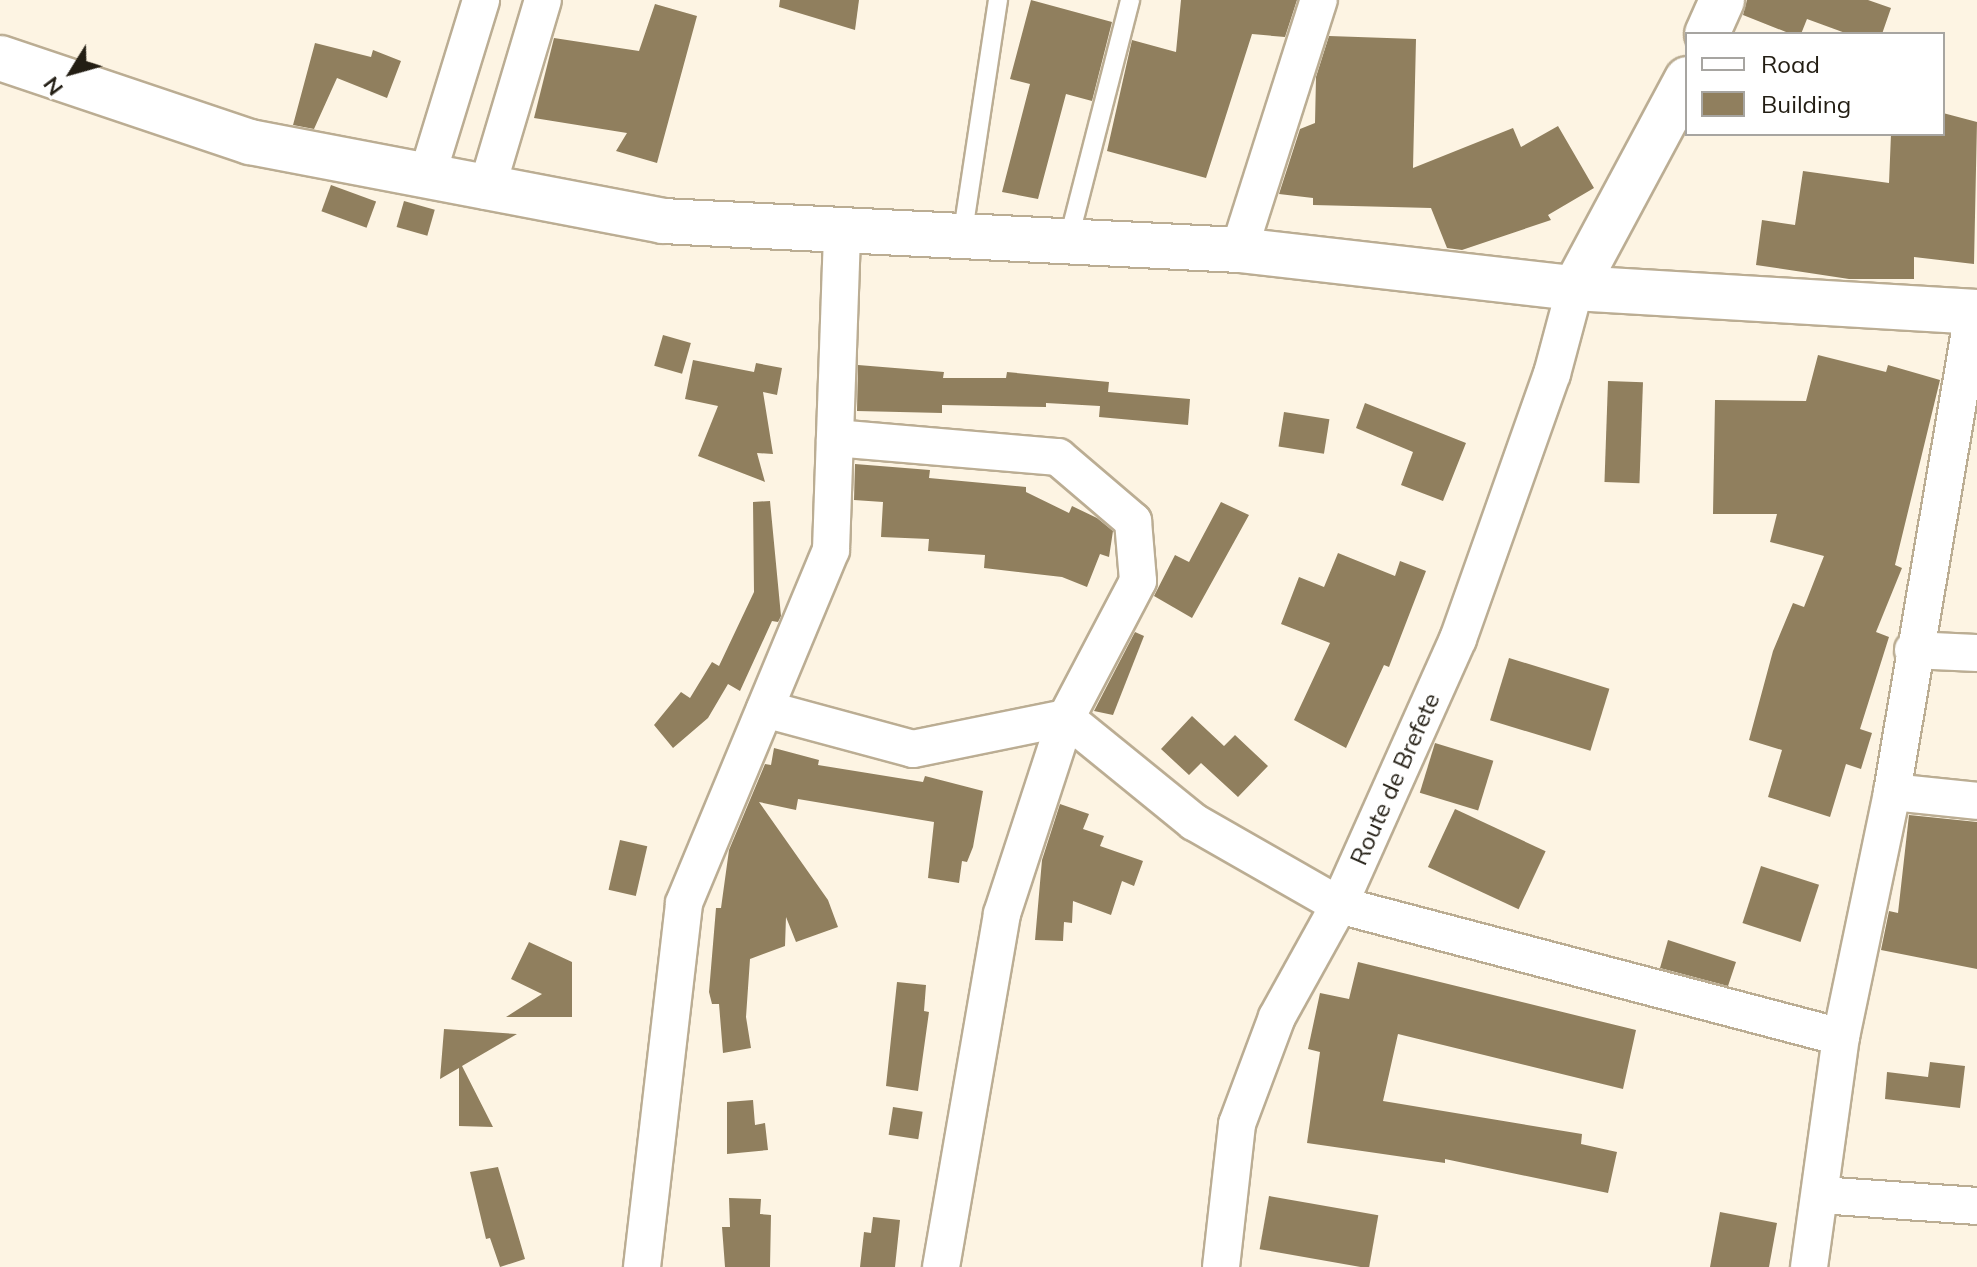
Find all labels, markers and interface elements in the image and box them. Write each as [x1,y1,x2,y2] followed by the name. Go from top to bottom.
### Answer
[32,32,112,112] north arrow
[1685,32,1945,136] legend
[1761,49,1820,79] text: Road
[37,71,69,102] text: N
[1761,89,1851,119] text: Building
[1344,689,1446,869] street label: Route de Brefete

